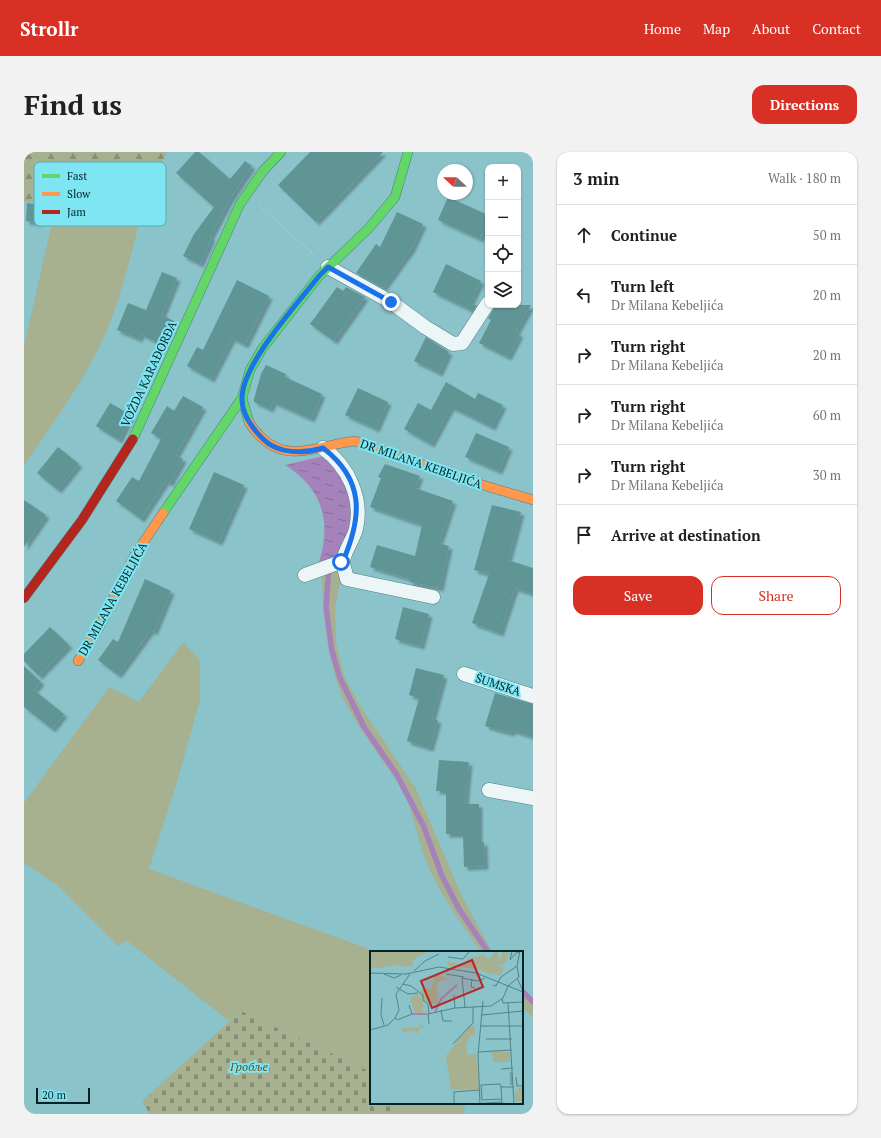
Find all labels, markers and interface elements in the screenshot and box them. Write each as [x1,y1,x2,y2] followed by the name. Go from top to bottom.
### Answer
[20,16,78,41] text: Strollr
[644,19,681,38] text: Home
[703,19,730,38] text: Map
[752,19,790,38] text: About
[812,19,861,38] text: Contact
[752,85,857,124] button: Directions
[24,86,122,123] text: Find us
[34,162,166,226] legend
[437,164,473,200] north arrow
[485,164,521,308] map controls
[485,164,521,200] button: +
[573,167,620,190] text: 3 min
[67,169,87,183] text: Fast
[768,169,841,187] text: Walk · 180 m
[67,187,91,201] text: Slow
[485,200,521,236] button: −
[67,205,86,219] text: Jam
[573,224,595,246] icon: ahead
[611,225,677,245] text: Continue
[813,226,841,244] text: 50 m
[485,236,521,272] button: locate
[485,272,521,308] button: layers
[611,276,675,296] text: Turn left
[573,284,595,306] icon: left
[813,286,841,304] text: 20 m
[382,293,400,311] route end
[611,296,724,314] text: Dr Milana Kebeljića
[117,318,180,429] street label: VOŽDA KARAĐORĐA
[611,336,686,356] text: Turn right
[573,344,595,366] icon: right
[813,346,841,364] text: 20 m
[611,356,724,374] text: Dr Milana Kebeljića
[611,396,686,416] text: Turn right
[573,404,595,426] icon: right
[813,406,841,424] text: 60 m
[611,416,724,434] text: Dr Milana Kebeljića
[358,436,485,492] street label: DR MILANA KEBELJIĆA
[611,456,686,476] text: Turn right
[573,464,595,486] icon: right
[813,466,841,484] text: 30 m
[611,476,724,494] text: Dr Milana Kebeljića
[573,524,595,546] icon: arrive
[611,525,761,545] text: Arrive at destination
[75,539,150,658] street label: DR MILANA KEBELJIĆA
[332,553,350,571] route start
[573,576,703,615] button: Save
[711,576,841,615] button: Share
[473,670,524,699] street label: ŠUMSKA
[370,951,523,1104] inset map
[229,1059,269,1074] park label: Гробље
[36,1086,90,1105] scale bar
[42,1088,66,1102] text: 20 m

